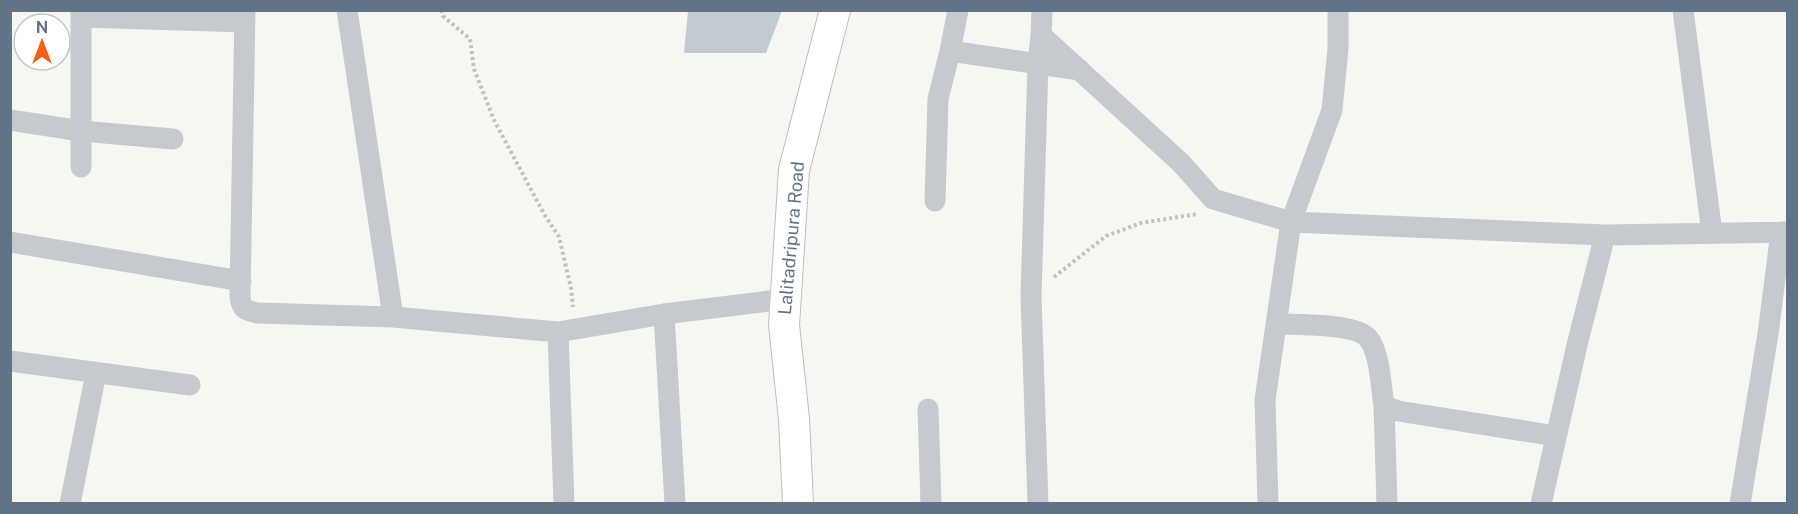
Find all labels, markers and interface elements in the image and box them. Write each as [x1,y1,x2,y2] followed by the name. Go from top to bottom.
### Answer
[12,12,72,72] north arrow
[36,18,48,37] text: N
[774,160,808,316] street label: Lalitadripura Road

